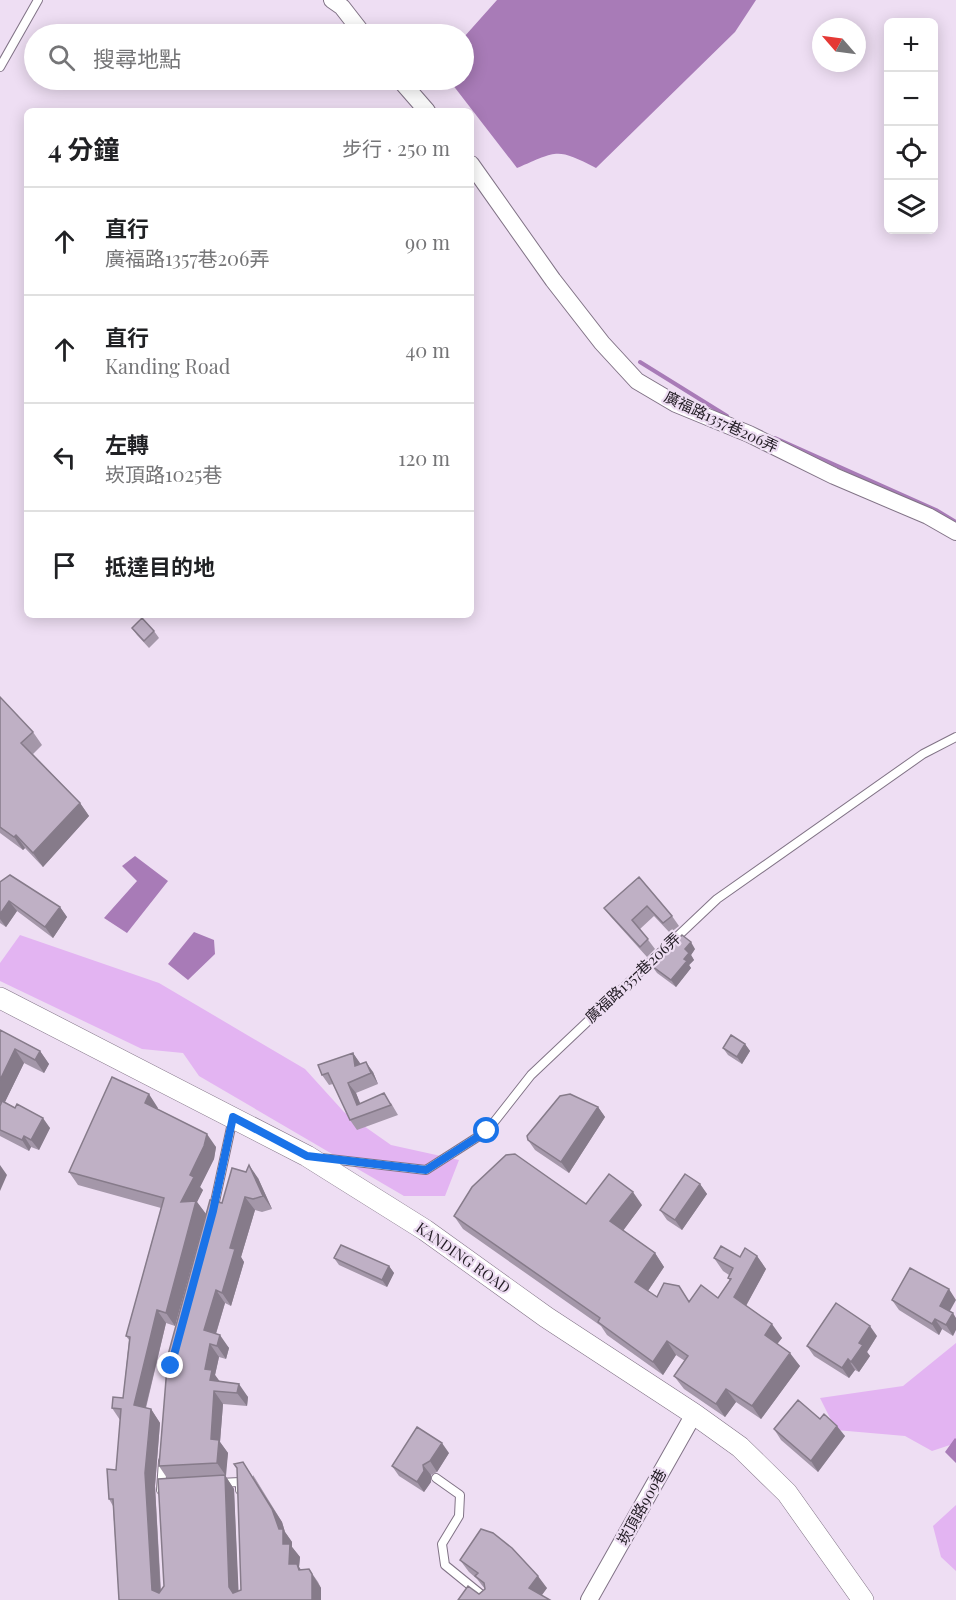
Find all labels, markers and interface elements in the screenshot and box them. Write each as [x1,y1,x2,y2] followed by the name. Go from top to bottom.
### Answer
[812,18,866,72] north arrow
[884,18,938,234] map controls
[884,18,938,72] button: +
[24,24,474,90] search box
[45,41,78,74] icon: search
[93,43,181,73] text: 搜尋地點
[884,72,938,126] button: −
[884,126,938,180] button: locate
[48,131,120,166] text: 4 分鐘
[342,134,450,161] text: 步行 · 250 m
[884,180,938,234] button: layers
[105,213,149,243] text: 直行
[48,225,81,258] icon: ahead
[405,228,450,255] text: 90 m
[105,244,269,271] text: 廣福路1357巷206弄
[105,322,149,352] text: 直行
[48,333,81,366] icon: ahead
[405,336,450,363] text: 40 m
[105,352,230,379] text: Kanding Road
[661,386,782,456] street label: 廣福路1357巷206弄
[105,429,149,459] text: 左轉
[48,441,81,474] icon: left
[398,444,450,471] text: 120 m
[105,460,222,487] text: 崁頂路1025巷
[48,549,81,582] icon: arrive
[105,551,215,581] text: 抵達目的地
[580,928,684,1027] street label: 廣福路1357巷206弄
[473,1117,499,1143] route start
[412,1217,515,1297] street label: KANDING ROAD
[157,1352,183,1378] route end
[612,1465,670,1548] street label: 崁頂路909巷

